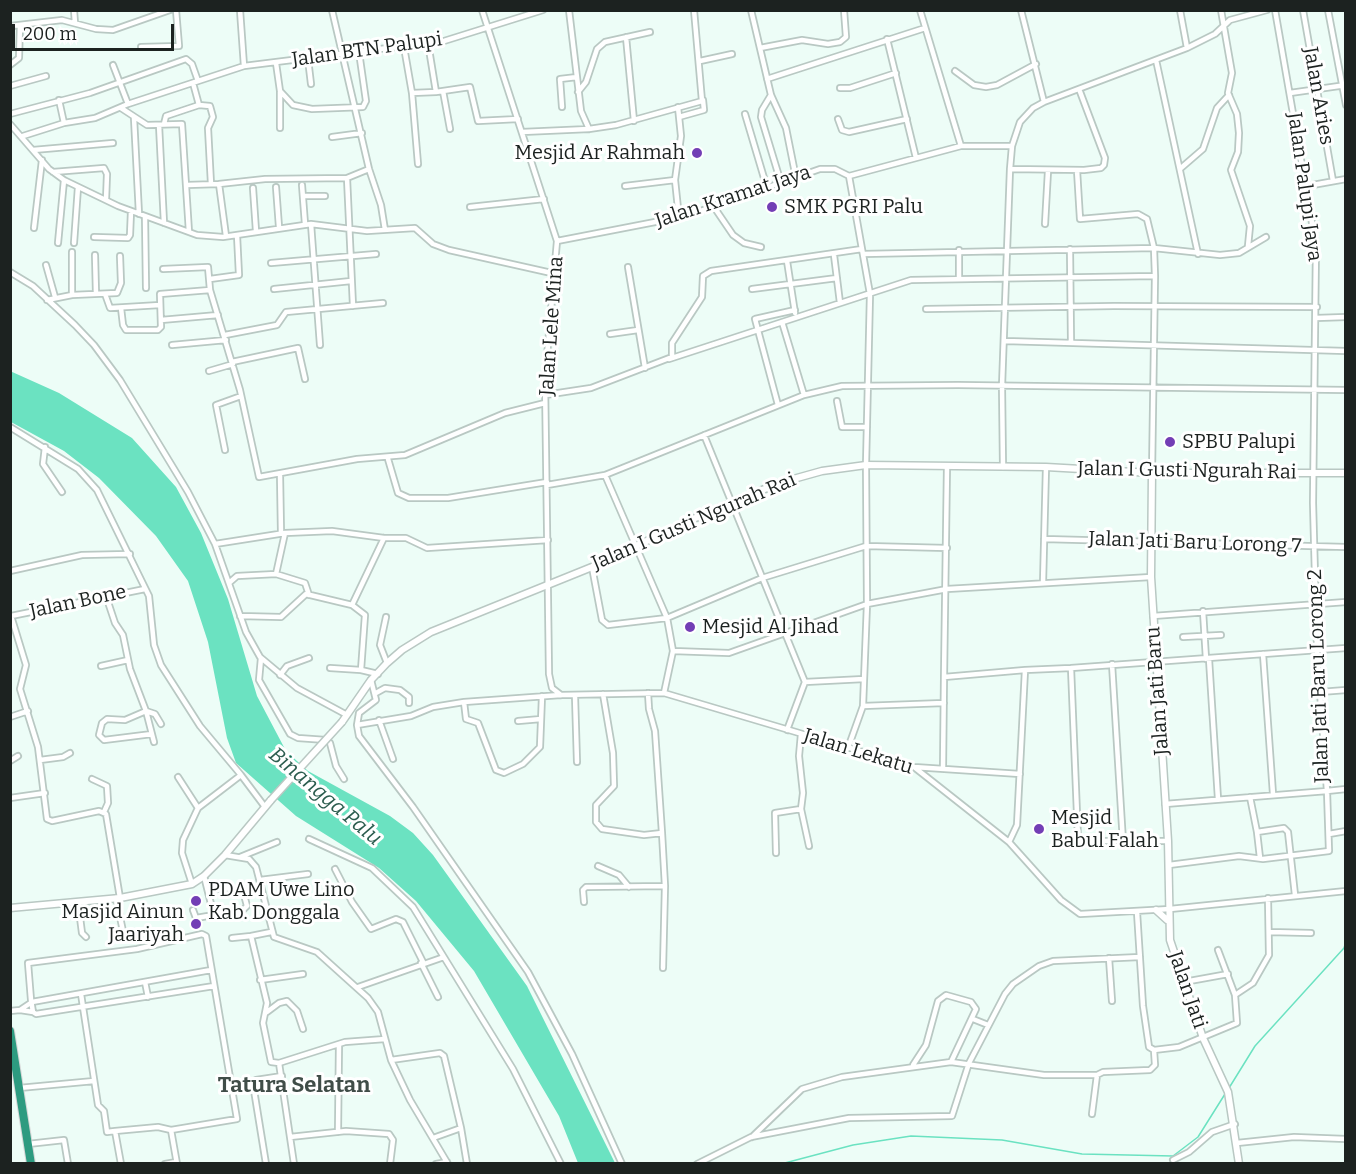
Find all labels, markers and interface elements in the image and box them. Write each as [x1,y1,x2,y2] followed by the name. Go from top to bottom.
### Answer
[15,12,177,50] scale bar
[23,23,77,45] text: 200 m
[290,28,444,72] street label: Jalan BTN Palupi
[1298,45,1338,147] street label: Jalan Aries
[1282,111,1326,263] street label: Jalan Palupi Jaya
[514,141,685,165] place label: Mesjid Ar Rahmah
[690,146,704,160] marker: Mesjid Ar Rahmah
[652,161,814,233] street label: Jalan Kramat Jaya
[784,195,923,219] place label: SMK PGRI Palu
[765,200,779,214] marker: SMK PGRI Palu
[535,255,569,397] street label: Jalan Lele Mina
[1182,430,1295,454] place label: SPBU Palupi
[1163,435,1177,449] marker: SPBU Palupi
[1077,457,1297,485] street label: Jalan I Gusti Ngurah Rai
[588,468,800,576] street label: Jalan I Gusti Ngurah Rai
[1088,527,1302,559] street label: Jalan Jati Baru Lorong 7
[1303,569,1335,783] street label: Jalan Jati Baru Lorong 2
[28,580,128,624] street label: Jalan Bone
[702,615,839,639] place label: Mesjid Al Jihad
[683,620,697,634] marker: Mesjid Al Jihad
[1142,626,1174,756] street label: Jalan Jati Baru
[800,724,916,780] street label: Jalan Lekatu
[263,743,387,851] water label: Binangga Palu
[1051,806,1159,853] place label: Mesjid Babul Falah
[1032,822,1046,836] marker: Mesjid Babul Falah
[208,878,354,925] place label: PDAM Uwe Lino Kab. Donggala
[189,894,203,908] marker: PDAM Uwe Lino Kab. Donggala
[61,900,184,947] place label: Masjid Ainun Jaariyah
[189,917,203,931] marker: Masjid Ainun Jaariyah
[1163,948,1211,1032] street label: Jalan Jati
[218,1073,370,1099] district label: Tatura Selatan

